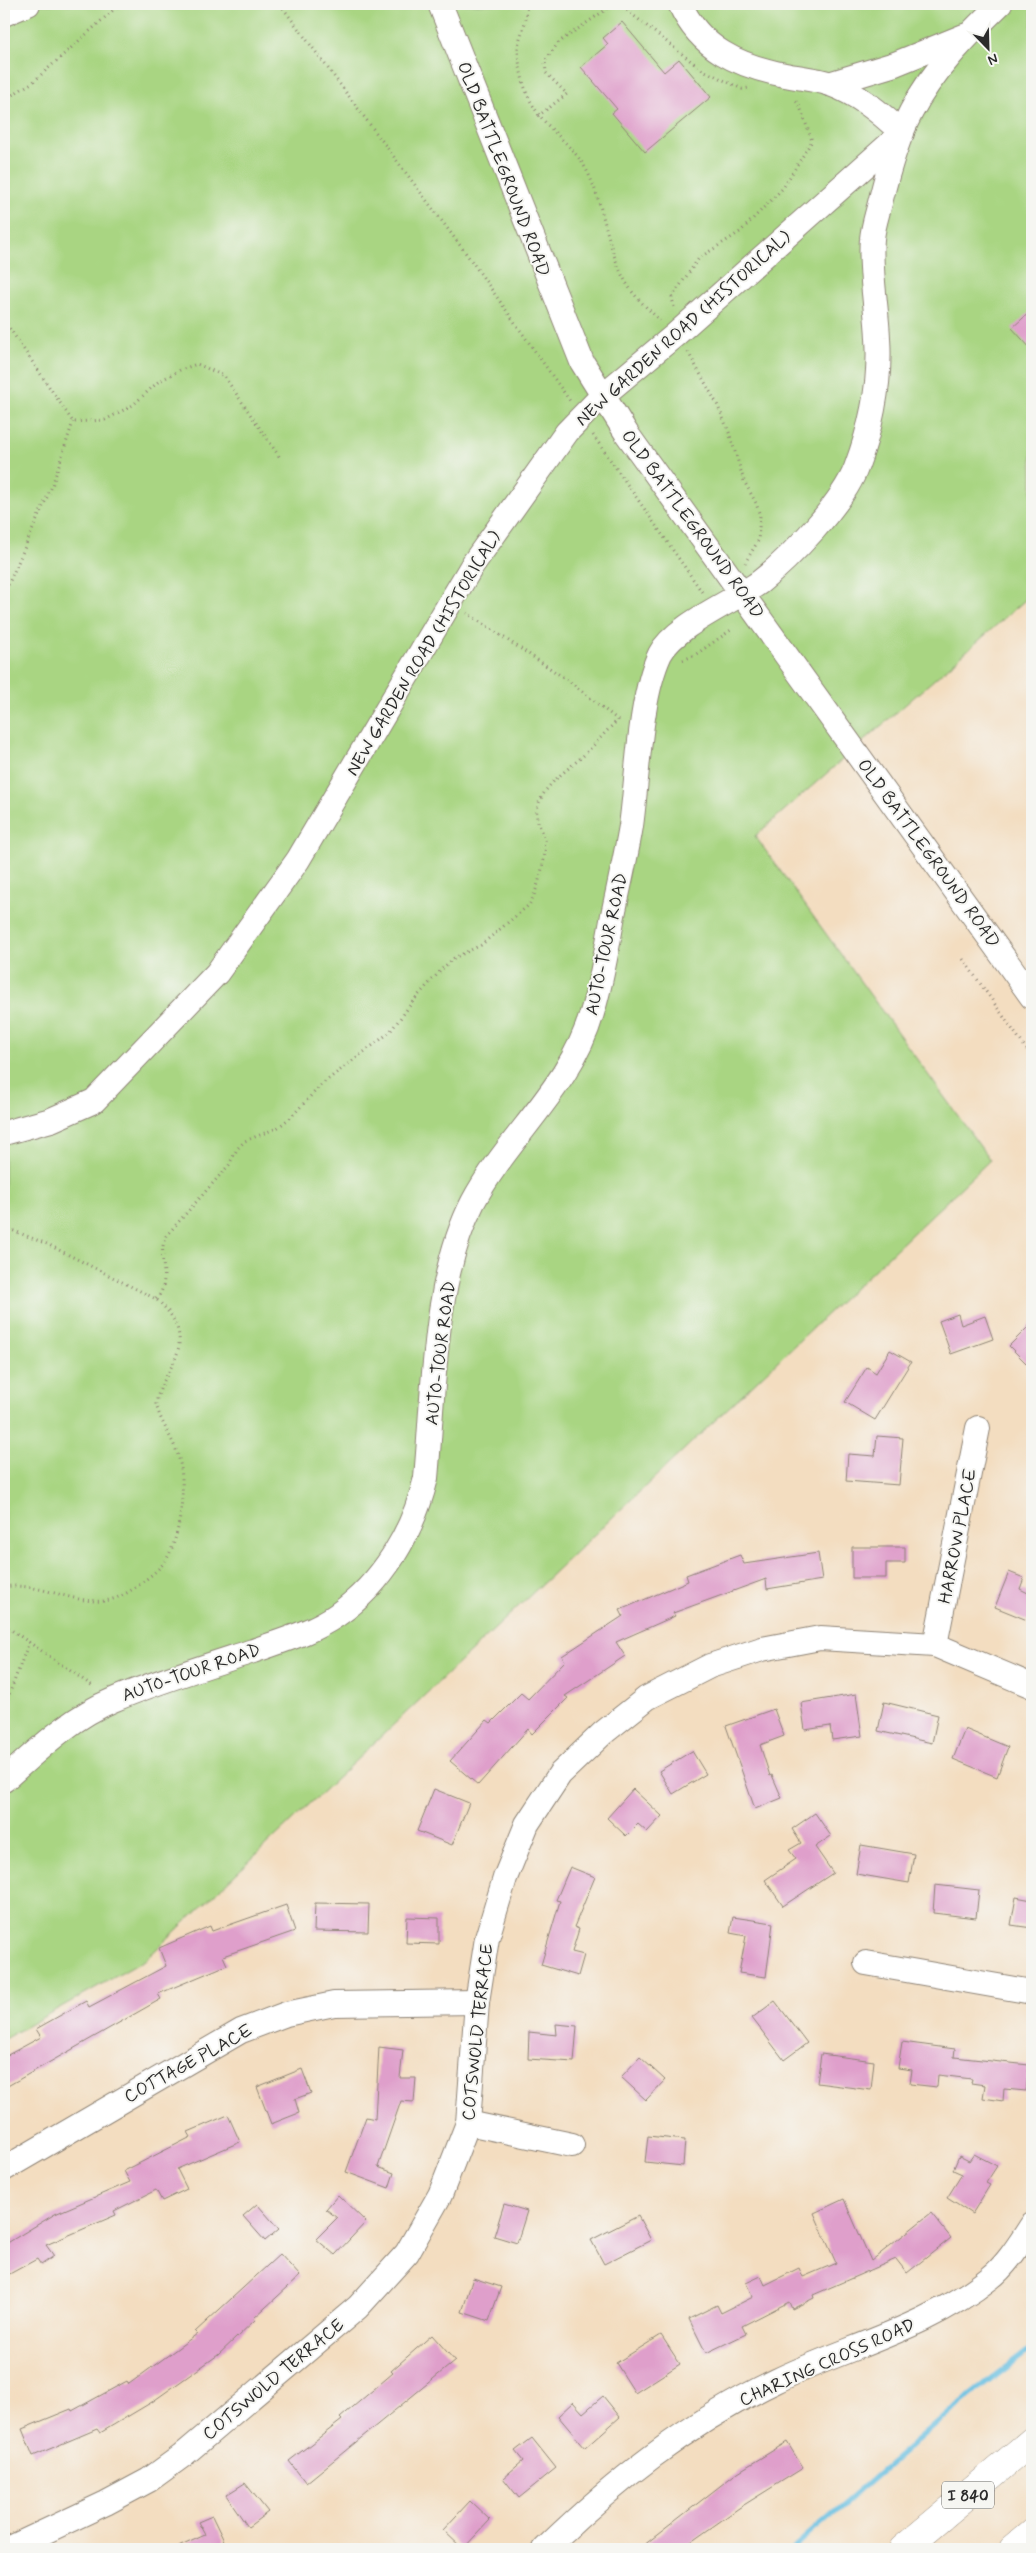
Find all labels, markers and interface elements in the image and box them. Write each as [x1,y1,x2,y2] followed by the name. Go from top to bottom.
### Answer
[964,22,1014,72] north arrow
[985,49,1000,69] text: N
[451,58,555,280] street label: OLD BATTLEGROUND ROAD
[571,225,797,432] street label: NEW GARDEN ROAD (HISTORICAL)
[615,425,769,624] street label: OLD BATTLEGROUND ROAD
[341,526,507,781] street label: NEW GARDEN ROAD (HISTORICAL)
[851,754,1005,953] street label: OLD BATTLEGROUND ROAD
[580,871,634,1018] street label: AUTO-TOUR ROAD
[420,1280,462,1427] street label: AUTO-TOUR ROAD
[933,1466,983,1606] street label: HARROW PLACE
[119,1638,264,1708] street label: AUTO-TOUR ROAD
[457,1942,499,2122] street label: COTSWOLD TERRACE
[120,2019,257,2109] street label: COTTAGE PLACE
[198,2313,350,2446] street label: COTSWOLD TERRACE
[736,2313,919,2413] street label: CHARING CROSS ROAD
[942,2482,994,2508] road number: I 840

